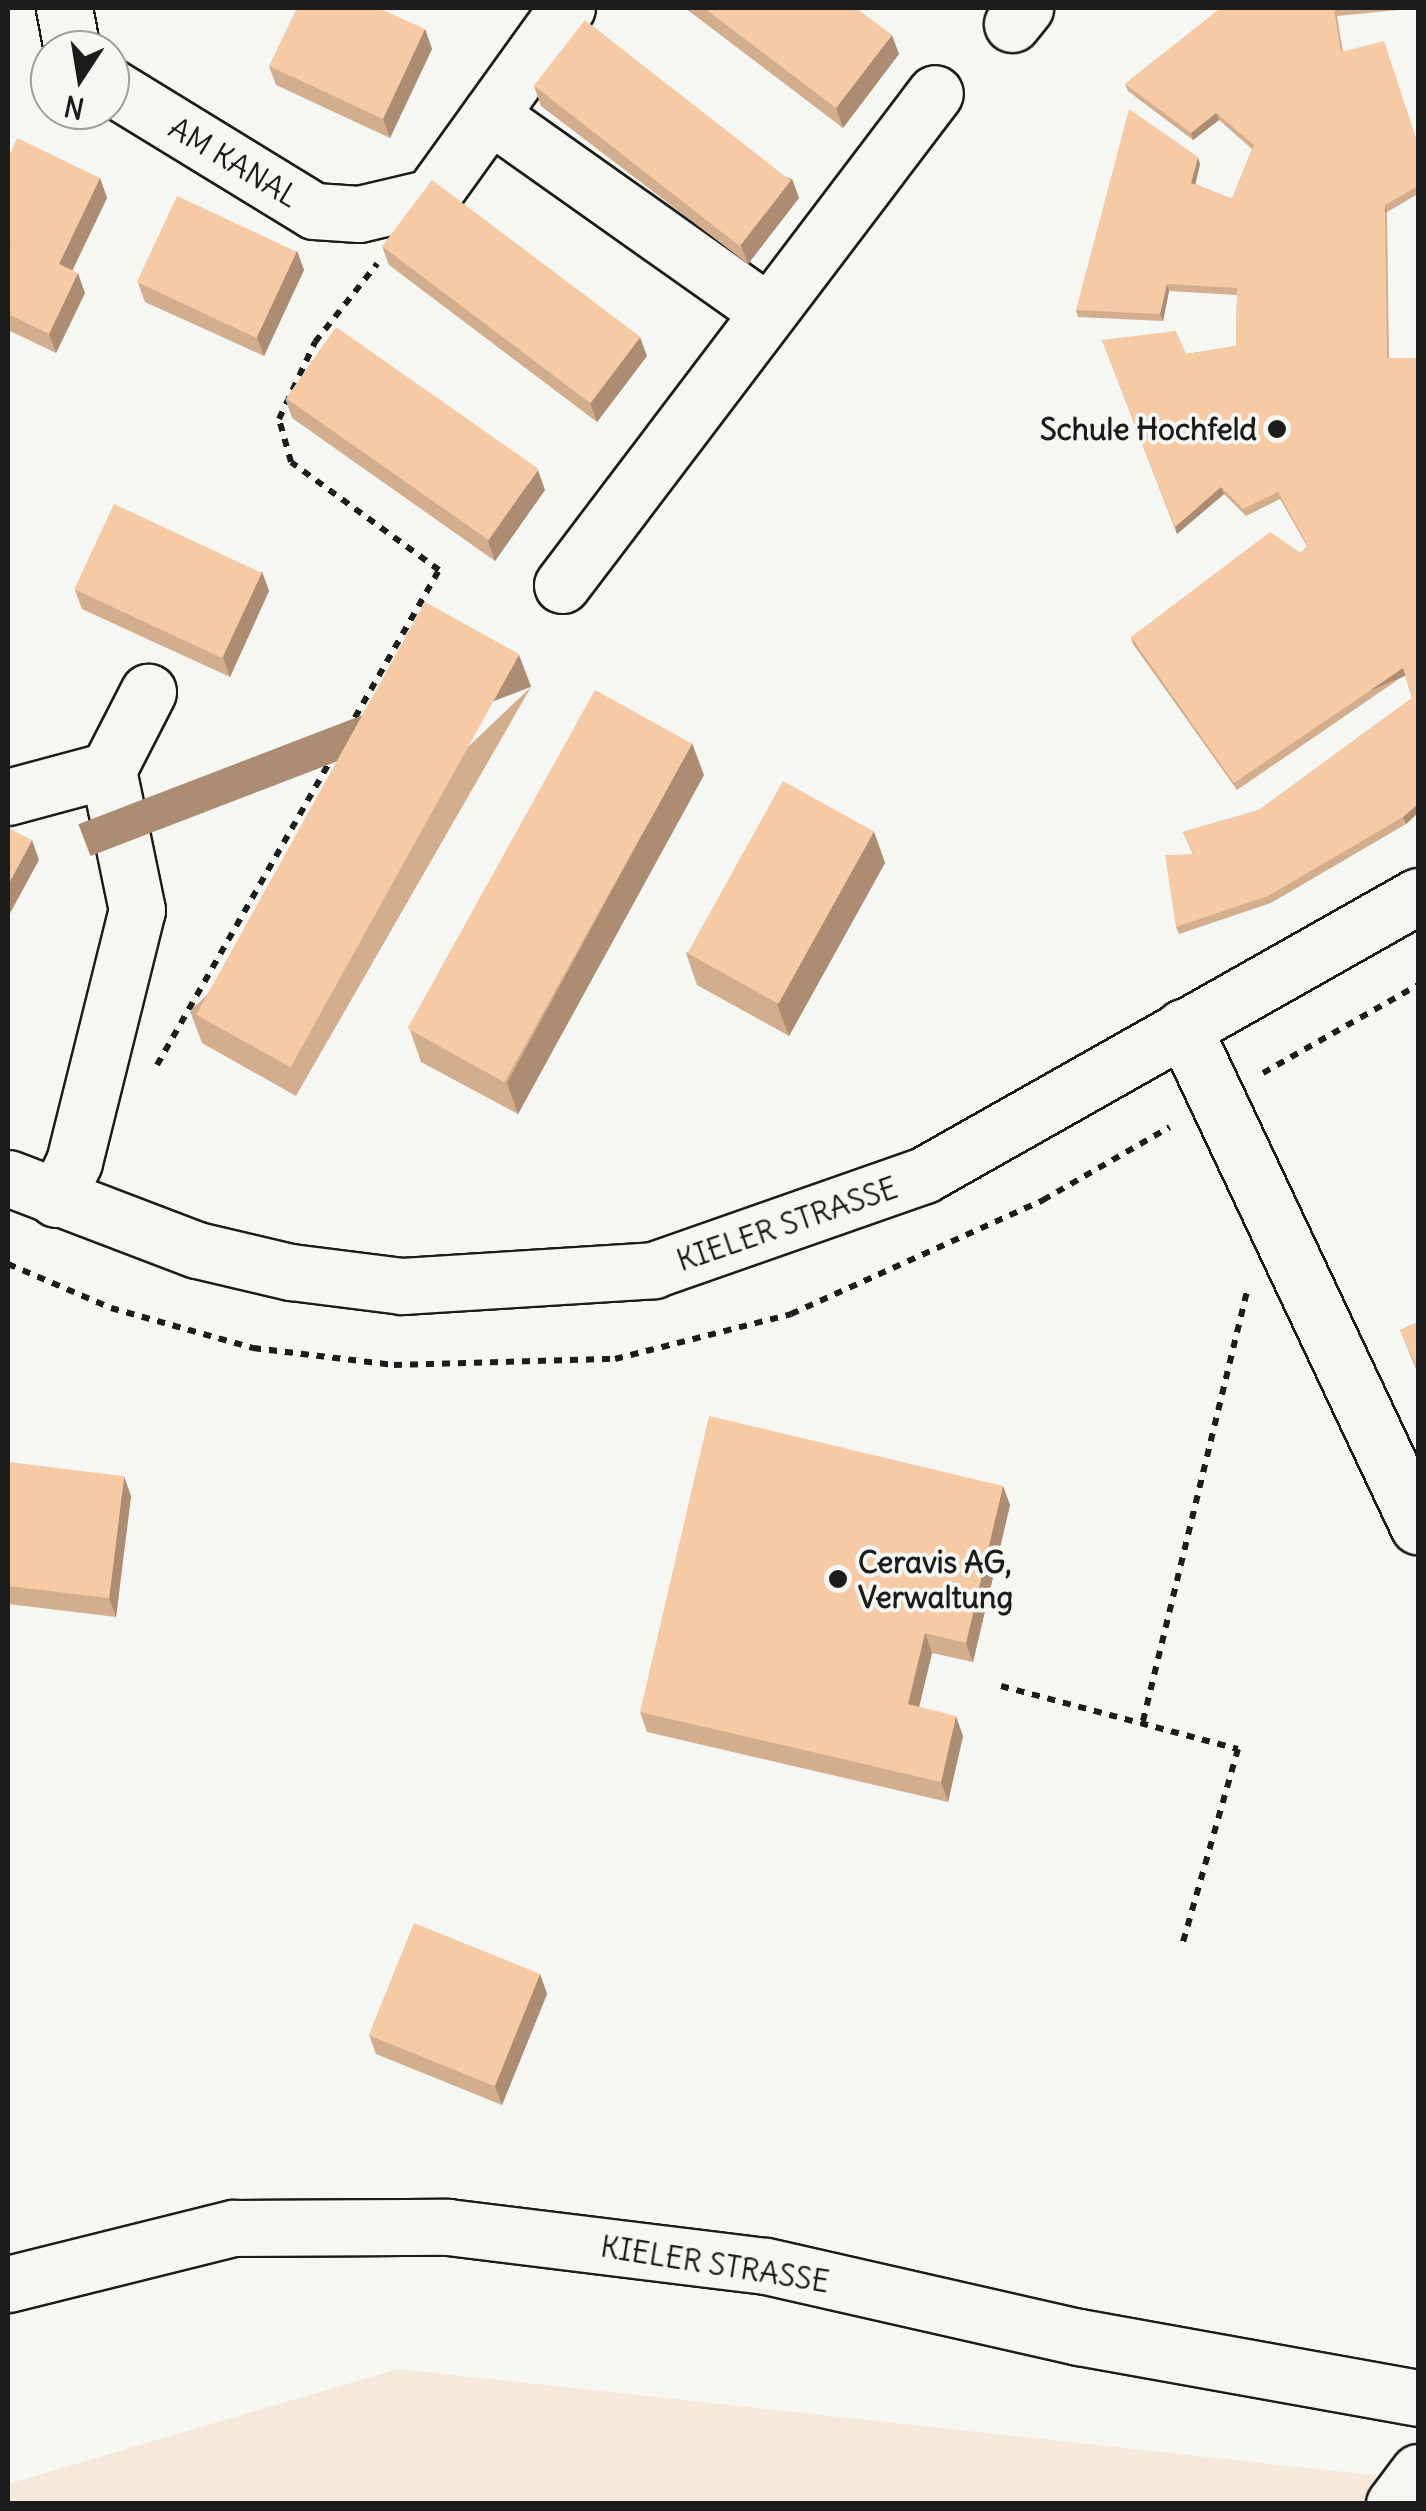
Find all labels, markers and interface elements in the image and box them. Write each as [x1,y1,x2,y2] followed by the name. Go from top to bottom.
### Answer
[30,30,130,130] north arrow
[61,88,87,127] text: N
[163,109,305,215] street label: AM KANAL
[1040,411,1257,447] place label: Schule Hochfeld
[1266,418,1288,440] marker: Schule Hochfeld
[672,1169,902,1279] street label: KIELER STRASSE
[858,1544,1013,1614] place label: Ceravis AG, Verwaltung
[827,1568,849,1590] marker: Ceravis AG, Verwaltung
[598,2228,832,2300] street label: KIELER STRASSE

